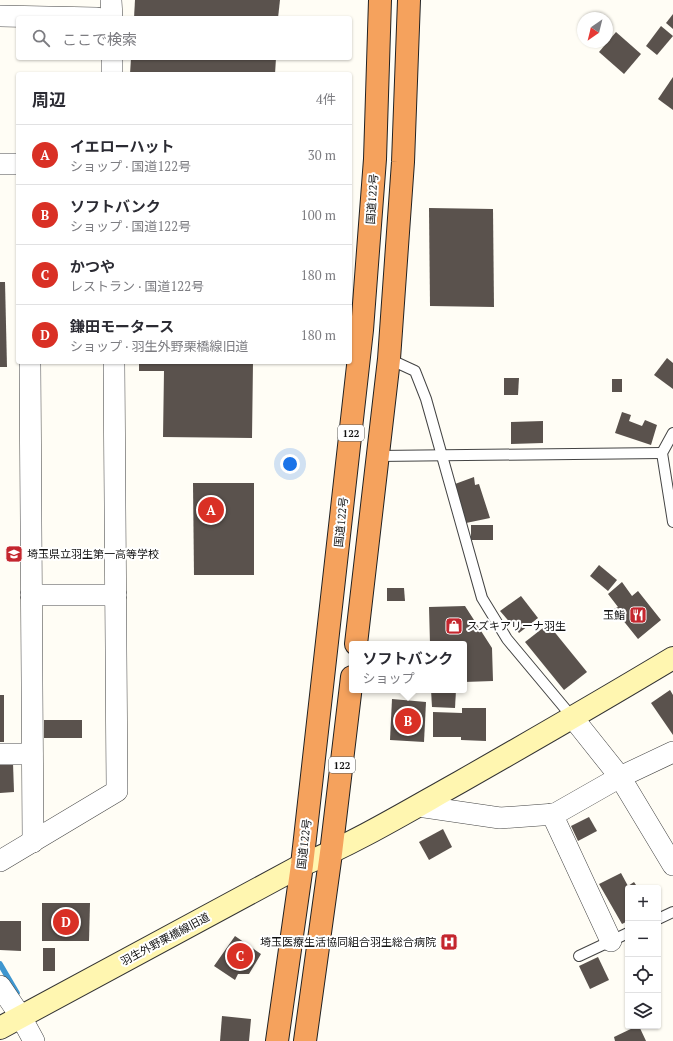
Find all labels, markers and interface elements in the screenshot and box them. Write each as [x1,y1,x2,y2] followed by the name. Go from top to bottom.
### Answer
[577,12,613,48] north arrow
[16,16,352,60] search box
[30,27,52,49] icon: search
[62,29,137,49] text: ここで検索
[32,88,66,111] text: 周辺
[316,90,336,108] text: 4件
[70,136,175,156] text: イエローハット
[40,146,50,164] text: A
[308,146,336,164] text: 30 m
[70,157,191,175] text: ショップ · 国道122号
[363,173,381,225] street label: 国道122号
[70,196,161,216] text: ソフトバンク
[41,206,49,224] text: B
[301,206,336,224] text: 100 m
[70,217,191,235] text: ショップ · 国道122号
[70,256,115,276] text: かつや
[41,266,49,284] text: C
[301,266,336,284] text: 180 m
[70,277,204,295] text: レストラン · 国道122号
[70,316,174,336] text: 鎌田モータース
[40,326,50,344] text: D
[301,326,336,344] text: 180 m
[70,337,248,355] text: ショップ · 羽生外野栗橋線旧道
[338,425,364,441] road number: 122
[280,454,300,474] your location
[198,495,224,525] pin: A
[331,496,351,548] street label: 国道122号
[4,544,24,564] school or university icon: 埼玉県立羽生第一高等学校
[27,547,159,561] place label: 埼玉県立羽生第一高等学校
[628,605,648,625] restaurant icon: 玉鮨
[603,608,625,622] place label: 玉鮨
[444,616,464,636] shop icon: スズキアリーナ羽生
[467,619,566,633] place label: スズキアリーナ羽生
[349,641,467,693] popup
[363,648,453,668] text: ソフトバンク
[363,669,415,687] text: ショップ
[395,706,421,736] pin: B
[329,757,355,773] road number: 122
[294,818,314,870] street label: 国道122号
[625,885,661,1029] map controls
[625,885,661,921] button: +
[53,907,79,937] pin: D
[118,910,212,968] street label: 羽生外野栗橋線旧道
[625,921,661,957] button: −
[439,932,459,952] hospital icon: 埼玉医療生活協同組合羽生総合病院
[260,935,436,949] place label: 埼玉医療生活協同組合羽生総合病院
[227,941,253,971] pin: C
[625,957,661,993] button: locate
[625,993,661,1029] button: layers

